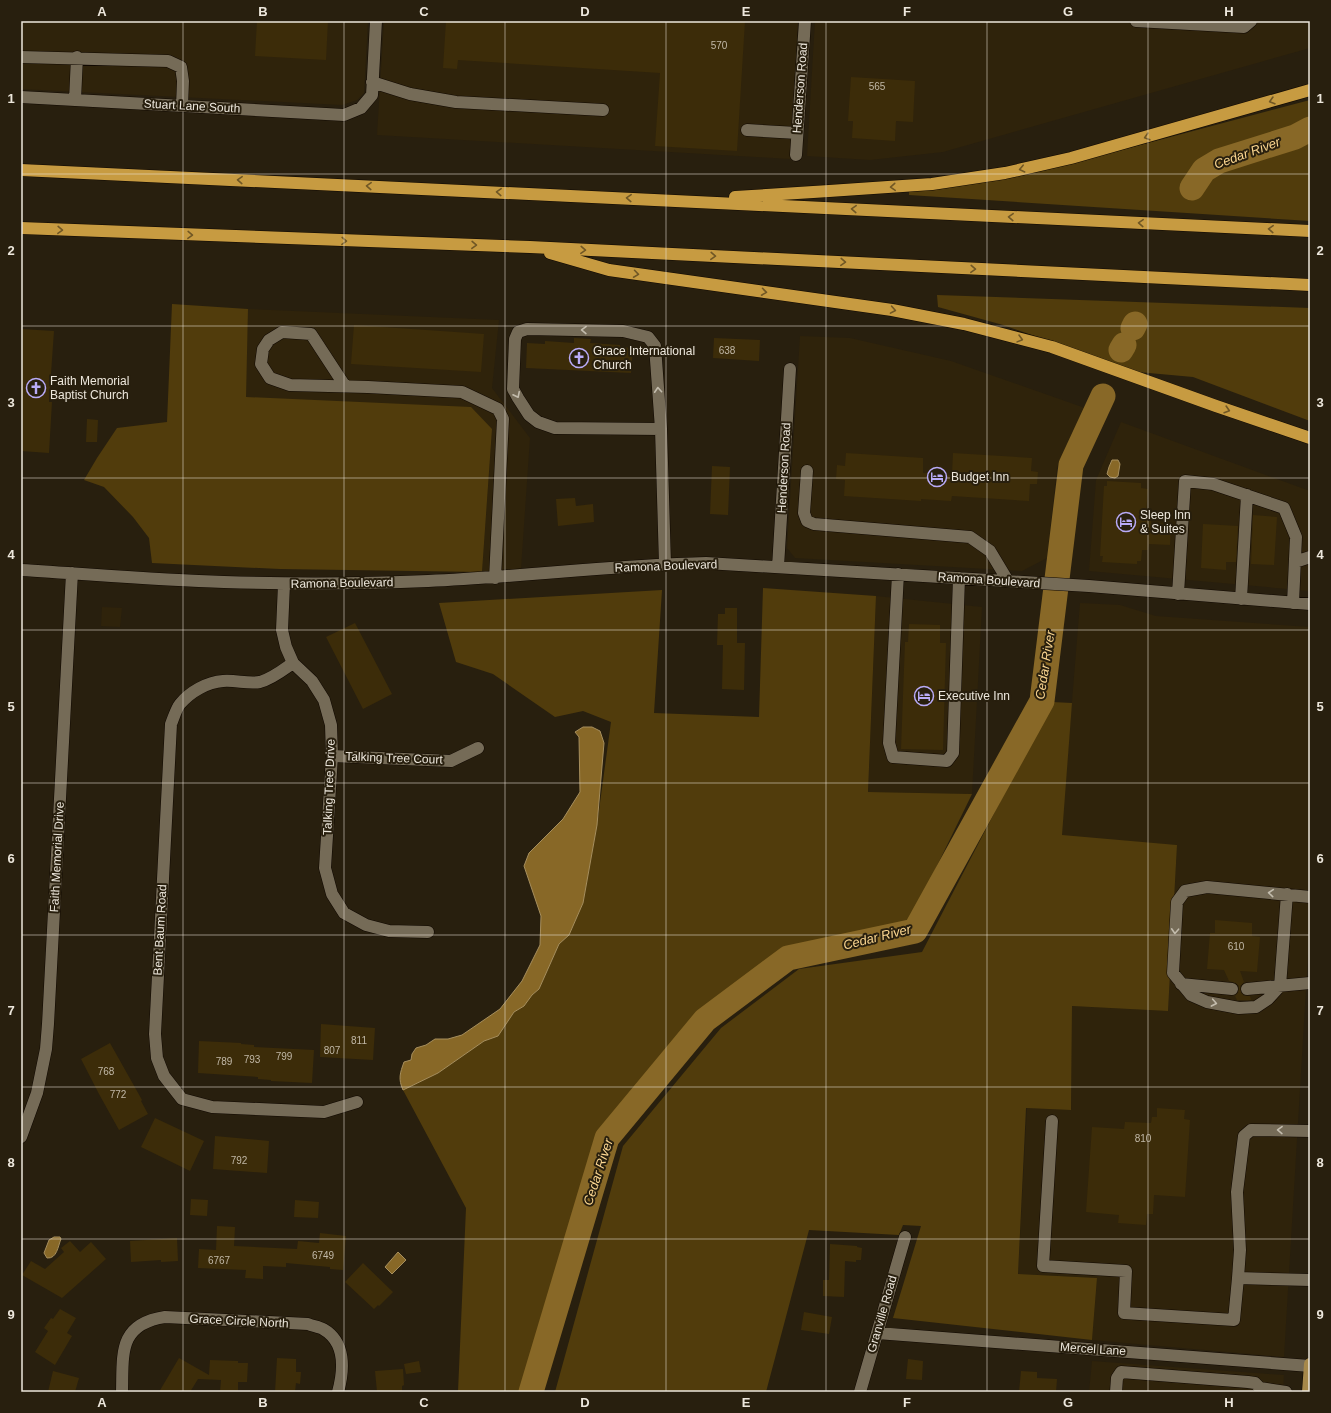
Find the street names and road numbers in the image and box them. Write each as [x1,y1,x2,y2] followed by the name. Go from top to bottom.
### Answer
[790,42,810,134] street label: Henderson Road
[143,96,241,116] street label: Stuart Lane South
[775,422,793,514] street label: Henderson Road
[614,557,718,575] street label: Ramona Boulevard
[937,569,1041,591] street label: Ramona Boulevard
[291,575,393,591] street label: Ramona Boulevard
[320,738,338,835] street label: Talking Tree Drive
[345,749,444,767] street label: Talking Tree Court
[47,801,67,913] street label: Faith Memorial Drive
[151,884,169,976] street label: Bent Baum Road
[864,1274,900,1354] street label: Granville Road
[189,1311,289,1331] street label: Grace Circle North
[1060,1340,1127,1358] street label: Mercel Lane

